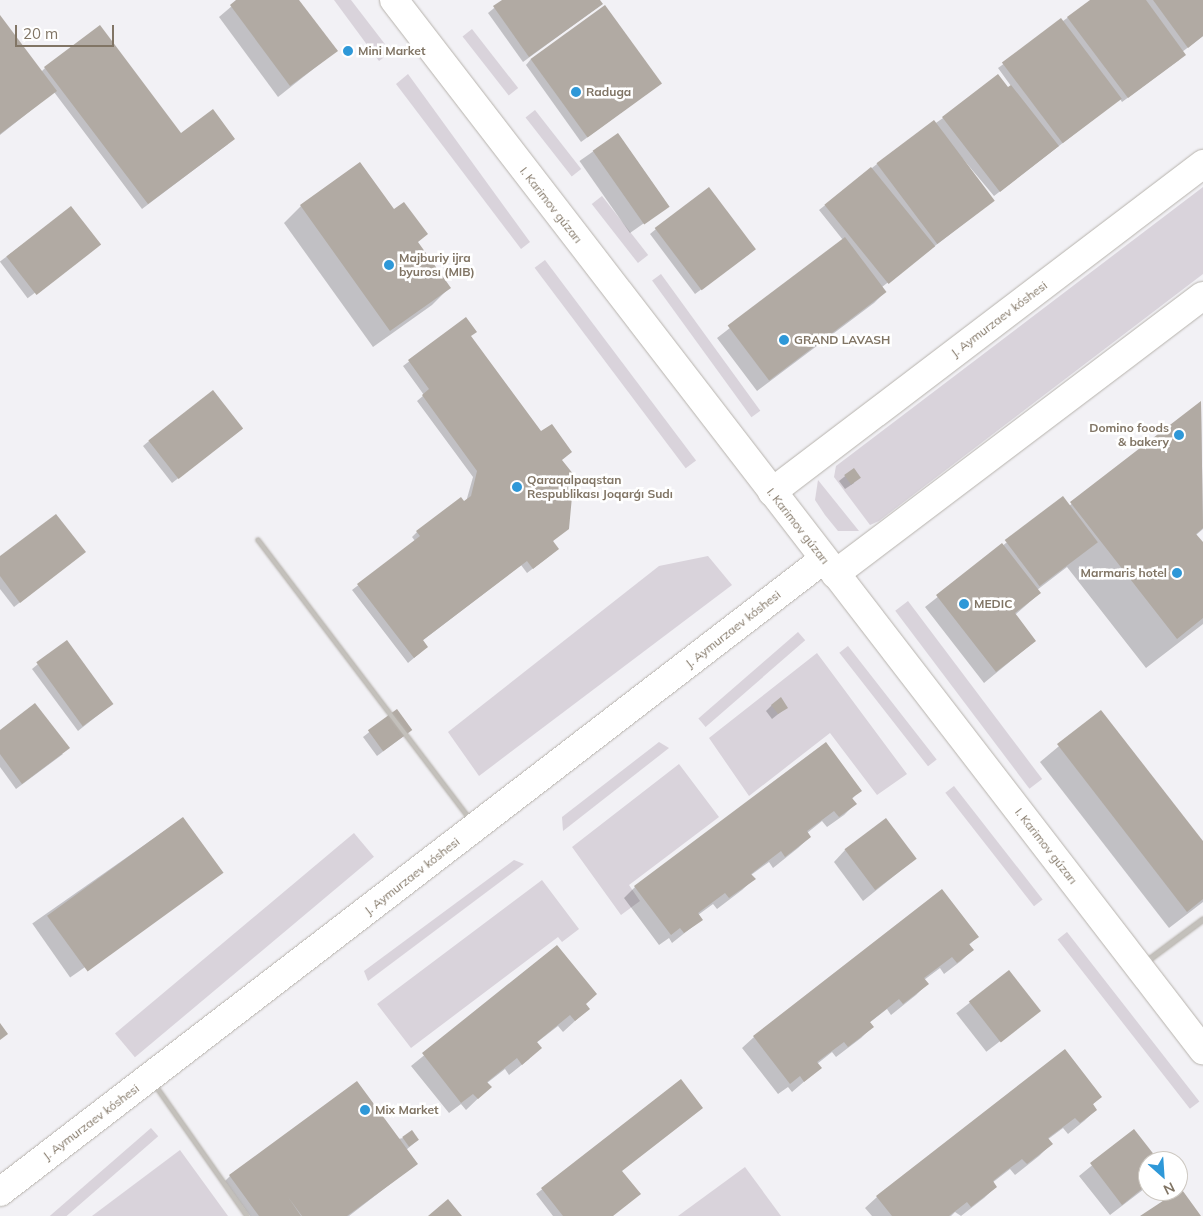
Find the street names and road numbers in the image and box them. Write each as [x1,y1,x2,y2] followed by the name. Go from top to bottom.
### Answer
[517,164,585,246] street label: I. Karimov gúzarı
[948,278,1050,360] street label: J. Aymurzaev kóshesi
[764,485,832,567] street label: I. Karimov gúzarı
[683,587,783,671] street label: J. Aymurzaev kóshesi
[1012,805,1080,887] street label: I. Karimov gúzarı
[362,834,462,918] street label: J. Aymurzaev kóshesi
[40,1081,142,1163] street label: J. Aymurzaev kóshesi

